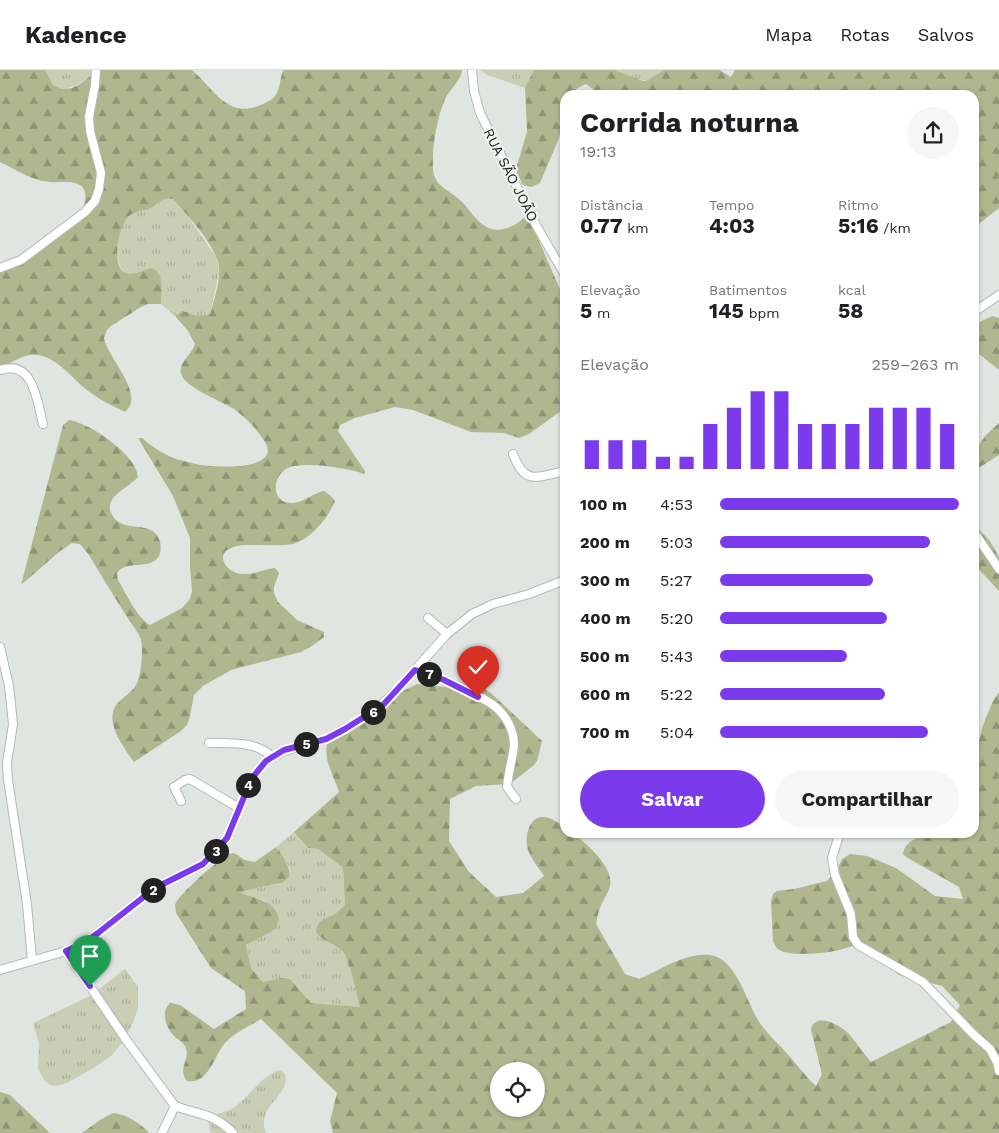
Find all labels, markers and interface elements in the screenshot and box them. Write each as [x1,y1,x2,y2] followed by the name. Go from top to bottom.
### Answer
[25,21,127,49] text: Kadence
[765,24,812,45] text: Mapa
[840,24,890,45] text: Rotas
[918,24,974,45] text: Salvos
[580,106,799,139] text: Corrida noturna
[907,107,959,159] button: share
[481,126,541,224] street label: RUA SÃO JOÃO
[580,142,616,161] text: 19:13
[580,197,643,213] text: Distância
[709,197,755,213] text: Tempo
[838,197,879,213] text: Ritmo
[580,213,623,238] text: 0.77
[709,213,755,238] text: 4:03
[838,213,879,238] text: 5:16
[623,220,649,236] text: km
[879,220,911,236] text: /km
[580,282,640,298] text: Elevação
[709,282,787,298] text: Batimentos
[838,282,866,298] text: kcal
[580,298,592,323] text: 5
[709,298,744,323] text: 145
[838,298,863,323] text: 58
[592,305,610,321] text: m
[744,305,780,321] text: bpm
[580,355,649,374] text: Elevação
[871,355,959,374] text: 259–263 m
[580,495,627,514] text: 100 m
[660,495,693,514] text: 4:53
[580,533,630,552] text: 200 m
[660,533,693,552] text: 5:03
[580,571,630,590] text: 300 m
[660,571,692,590] text: 5:27
[580,609,631,628] text: 400 m
[660,609,693,628] text: 5:20
[457,646,499,697] pin
[580,647,630,666] text: 500 m
[660,647,693,666] text: 5:43
[464,653,492,681] icon: check
[416,662,442,686] pin: 7
[425,666,434,682] text: 7
[580,685,630,704] text: 600 m
[660,685,693,704] text: 5:22
[360,700,386,724] pin: 6
[369,704,378,720] text: 6
[580,723,630,742] text: 700 m
[660,723,694,742] text: 5:04
[294,732,318,756] pin: 5
[302,736,311,752] text: 5
[580,770,765,828] button: Salvar
[775,770,959,828] button: Compartilhar
[236,772,260,798] pin: 4
[244,777,253,793] text: 4
[204,838,228,864] pin: 3
[212,843,221,859] text: 3
[140,878,166,902] pin: 2
[149,882,158,898] text: 2
[69,935,111,986] pin
[76,942,104,970] icon: arrive
[490,1062,545,1117] map controls
[490,1062,545,1117] button: locate

